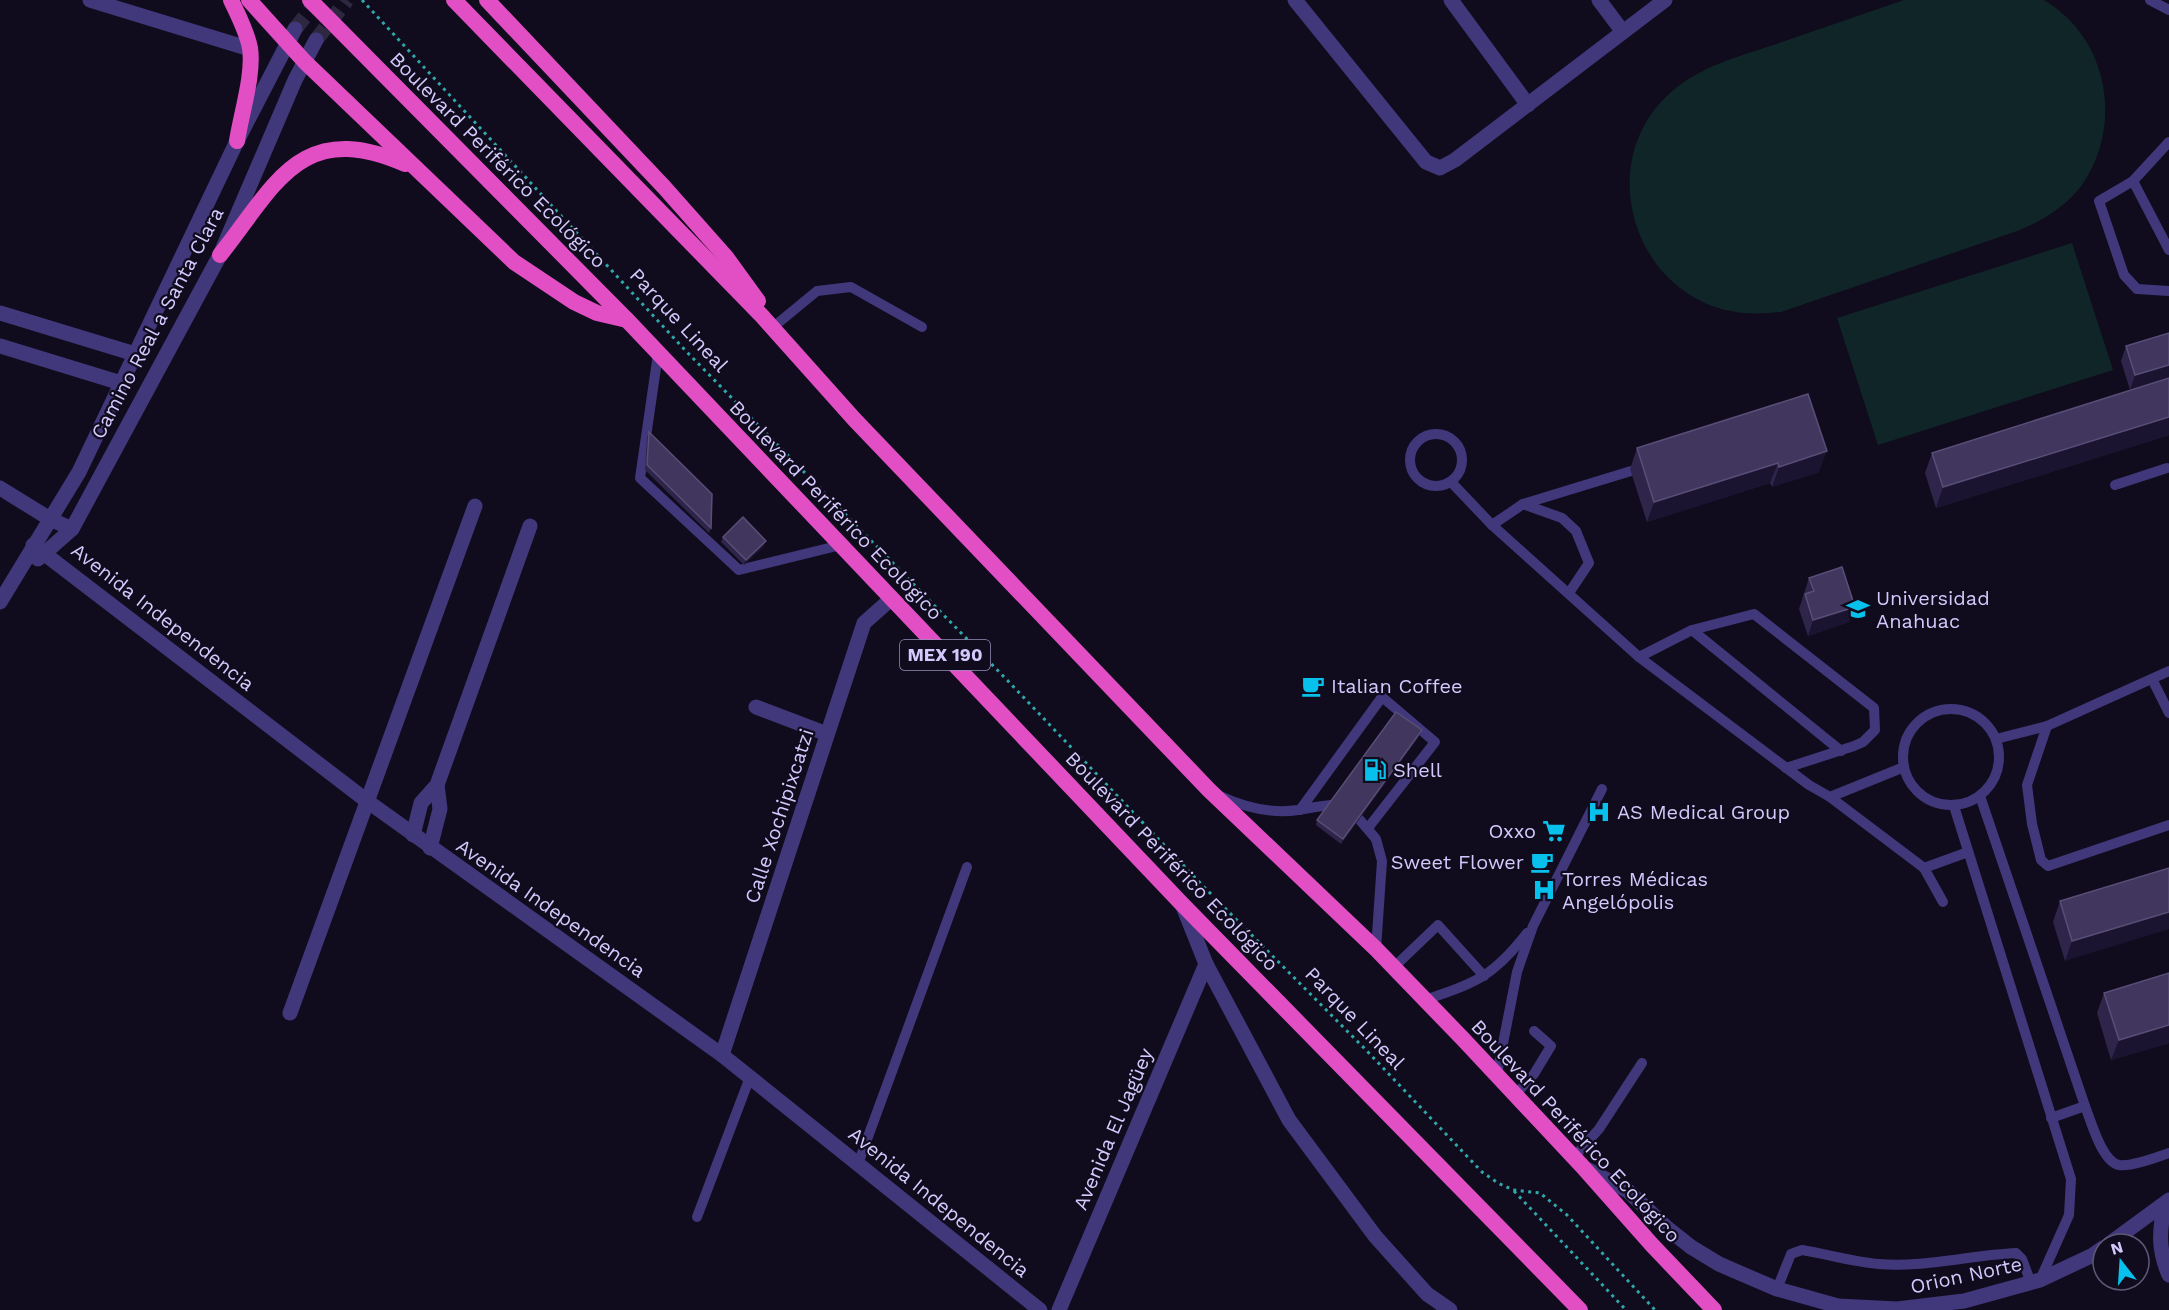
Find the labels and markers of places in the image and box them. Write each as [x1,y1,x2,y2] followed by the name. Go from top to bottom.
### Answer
[1876,586,1990,633] place label: Universidad Anahuac
[1845,596,1871,622] school or university icon: Universidad Anahuac
[1300,673,1326,699] cafe icon: Italian Coffee
[1331,674,1463,698] place label: Italian Coffee
[1362,757,1388,783] fuel station icon: Shell
[1393,758,1442,782] place label: Shell
[1586,799,1612,825] hospital icon: AS Medical Group
[1617,800,1790,824] place label: AS Medical Group
[1541,818,1567,844] supermarket icon: Oxxo
[1488,819,1536,843] place label: Oxxo
[1529,849,1555,875] cafe icon: Sweet Flower
[1391,850,1524,874] place label: Sweet Flower
[1562,867,1708,914] place label: Torres Médicas Angelópolis
[1531,877,1557,903] hospital icon: Torres Médicas Angelópolis

